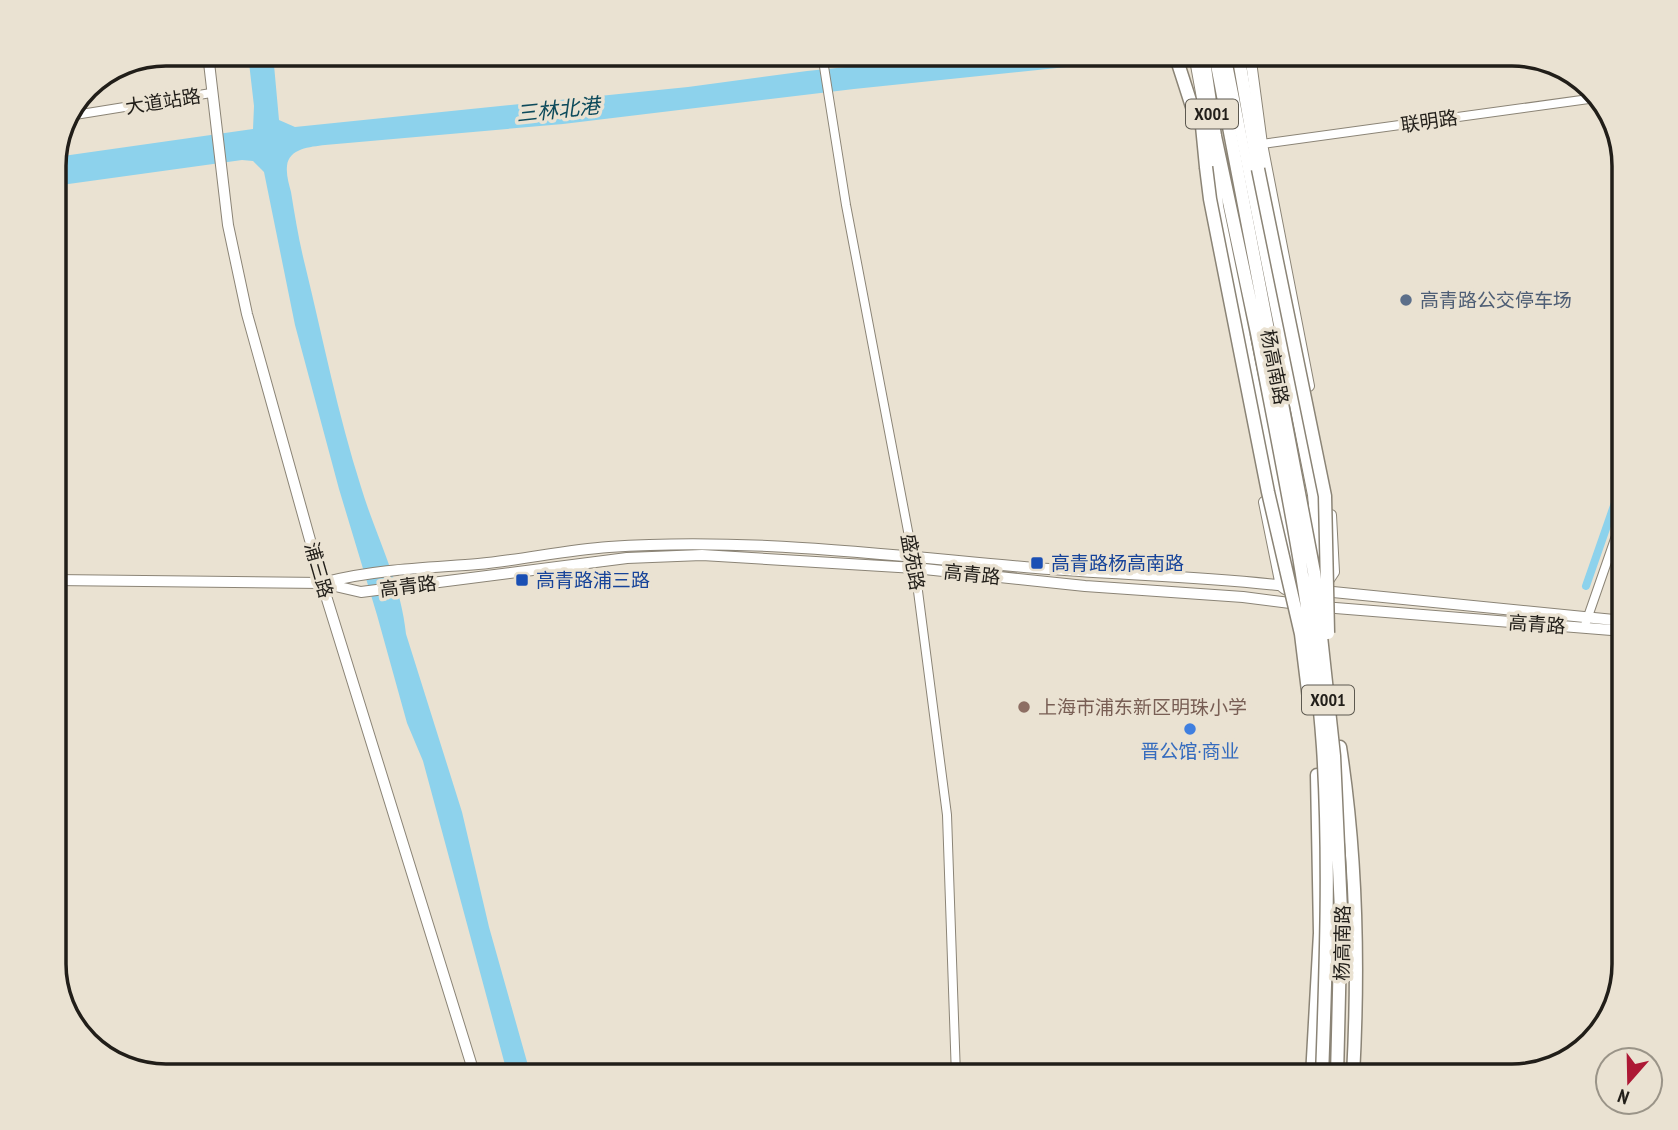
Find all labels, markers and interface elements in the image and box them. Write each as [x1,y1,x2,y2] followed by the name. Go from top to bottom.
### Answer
[124,83,202,119] street label: 大道站路
[515,91,604,127] water label: 三林北港
[1186,100,1238,128] road number: X001
[1399,105,1459,137] street label: 联明路
[1420,288,1572,312] place label: 高青路公交停车场
[1398,292,1414,308] marker: 高青路公交停车场
[1256,327,1294,407] street label: 杨高南路
[896,532,930,592] street label: 盛苑路
[300,539,338,601] street label: 浦三路
[1051,551,1184,575] place label: 高青路杨高南路
[1029,555,1045,571] marker: 高青路杨高南路
[942,559,1002,589] street label: 高青路
[536,568,650,592] place label: 高青路浦三路
[378,571,438,601] street label: 高青路
[514,572,530,588] marker: 高青路浦三路
[1508,610,1566,638] street label: 高青路
[1302,686,1354,714] road number: X001
[1038,695,1247,719] place label: 上海市浦东新区明珠小学
[1016,699,1032,715] marker: 上海市浦东新区明珠小学
[1182,721,1198,737] marker: 晋公馆·商业
[1140,739,1240,763] place label: 晋公馆·商业
[1329,905,1355,981] street label: 杨高南路
[1594,1046,1664,1116] north arrow
[1614,1084,1632,1110] text: N

